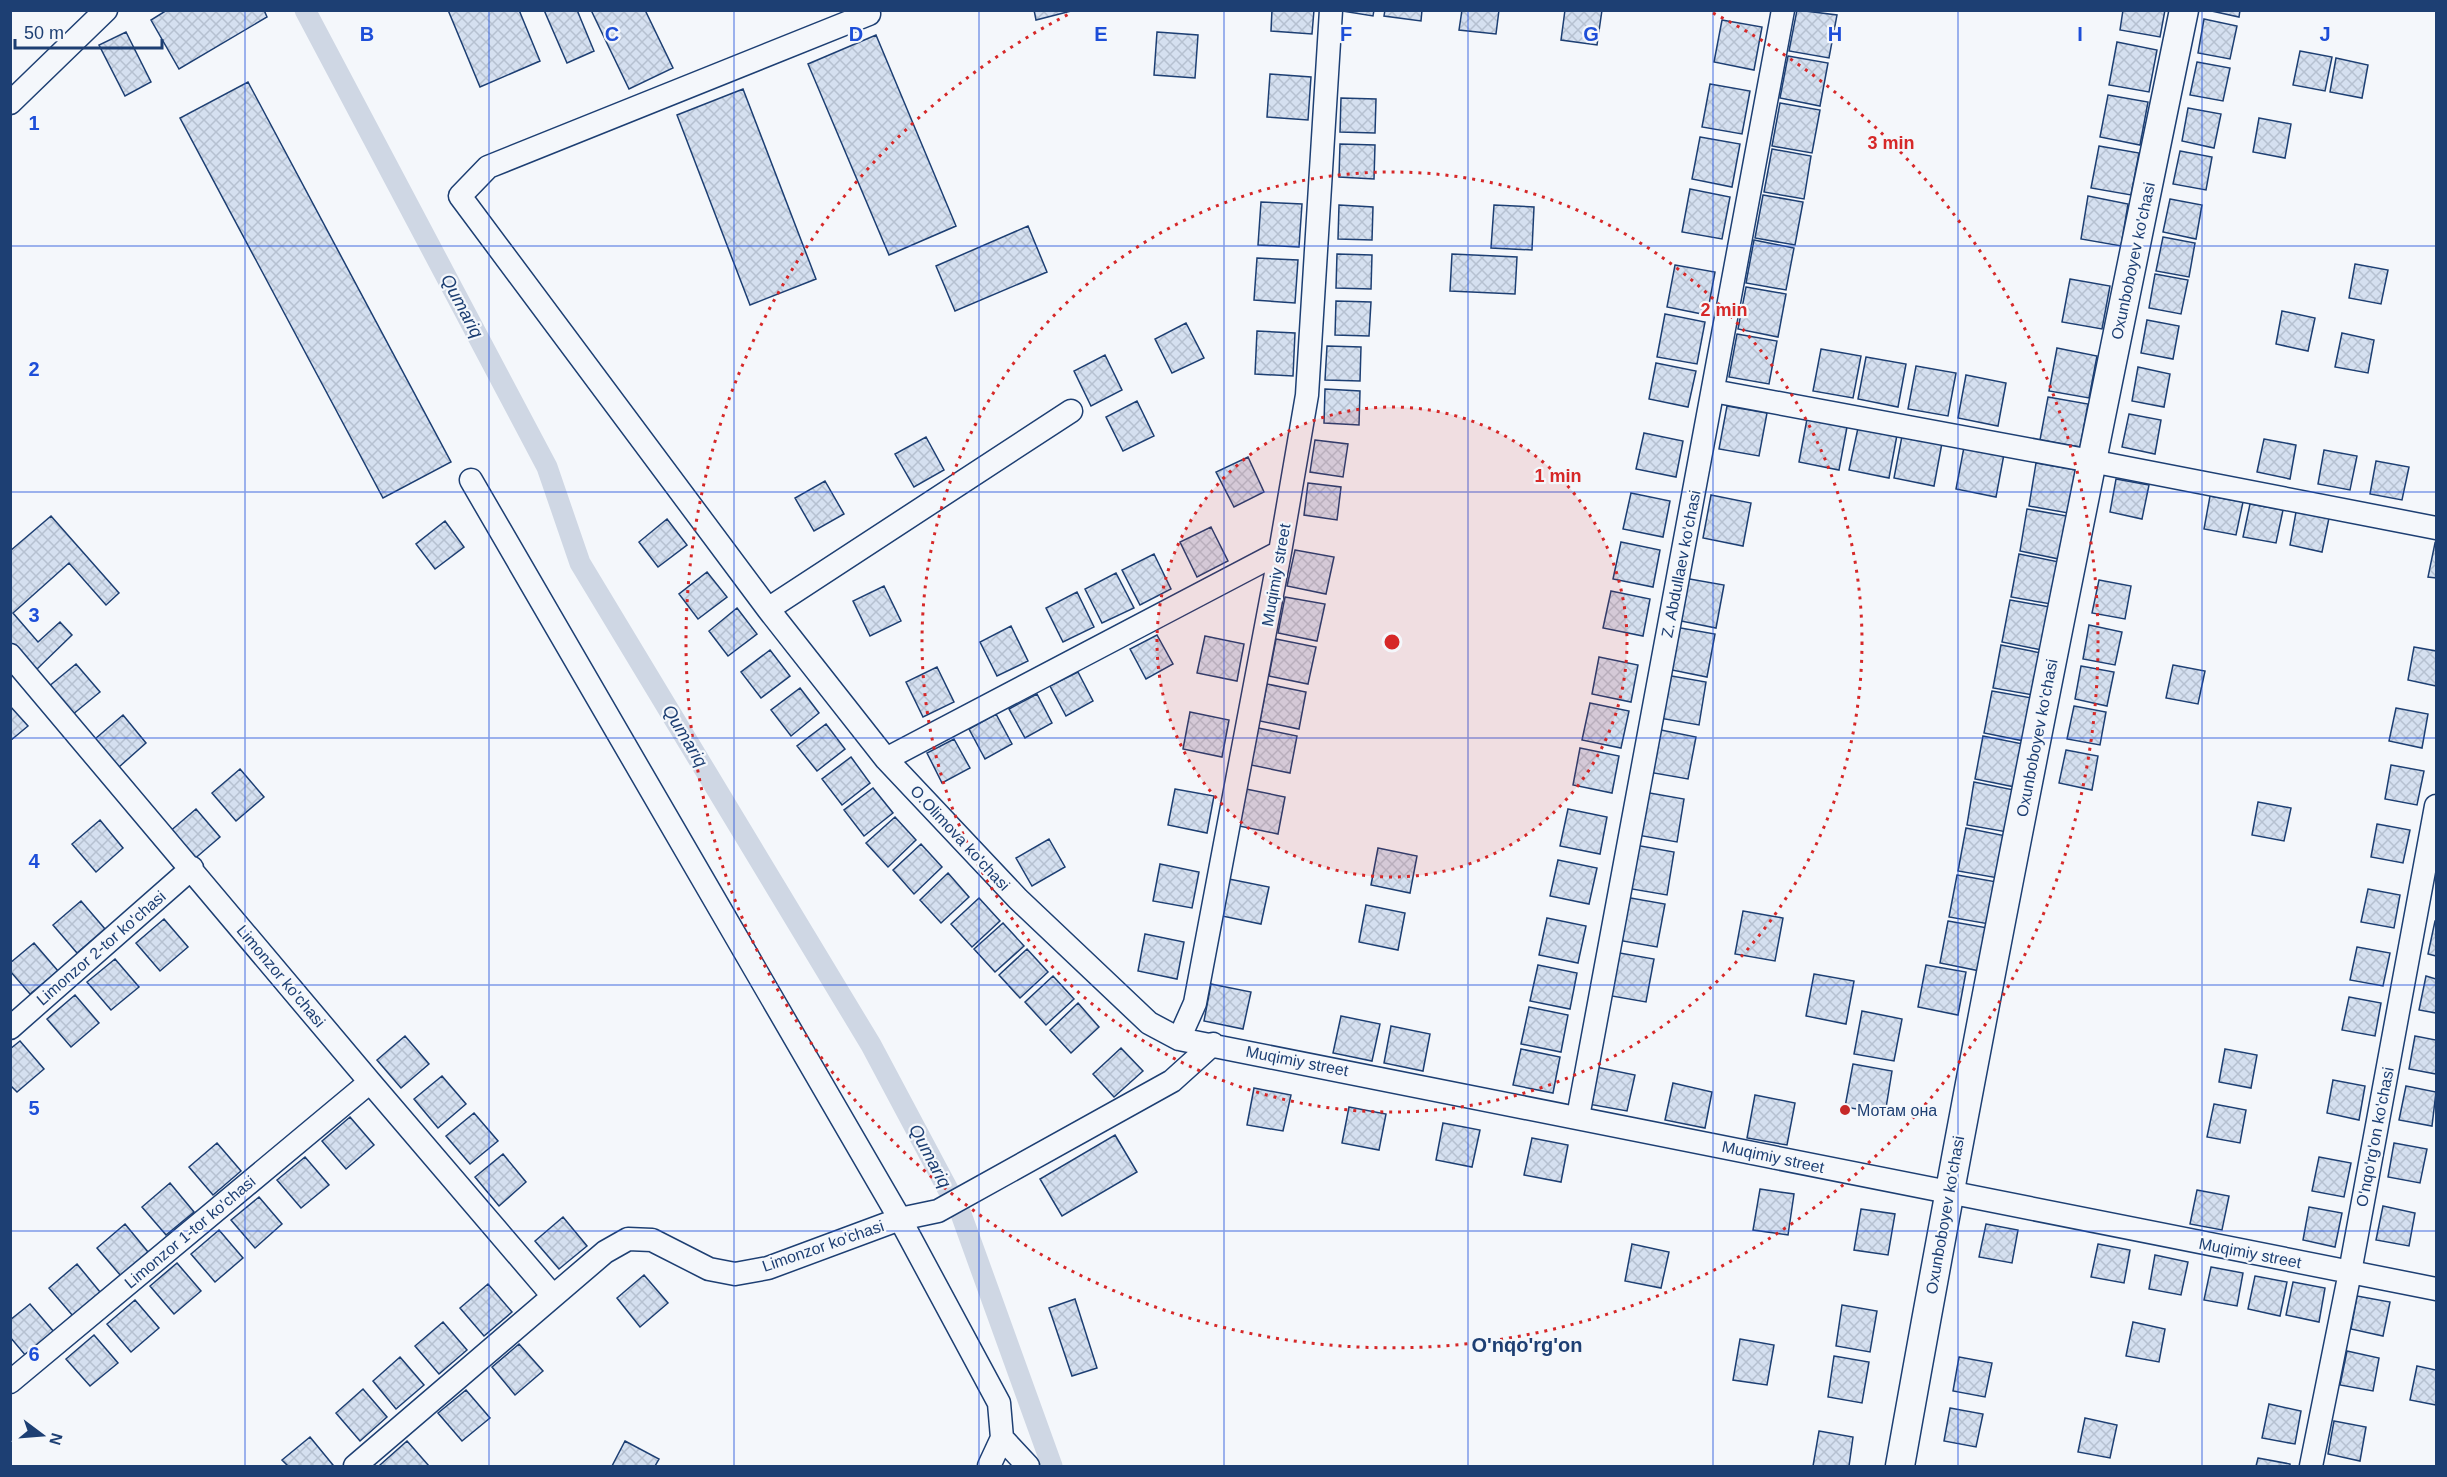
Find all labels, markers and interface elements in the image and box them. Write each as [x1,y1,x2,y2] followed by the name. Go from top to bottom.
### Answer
[15,12,162,50] scale bar
[24,23,64,43] text: 50 m
[360,23,374,45] text: B
[605,23,619,45] text: C
[849,23,863,45] text: D
[1094,23,1108,45] text: E
[1340,23,1352,45] text: F
[1583,23,1599,45] text: G
[1828,23,1842,45] text: H
[2077,23,2083,45] text: I
[2319,23,2331,45] text: J
[28,112,40,134] text: 1
[1867,133,1915,153] text: 3 min
[2108,181,2158,341] street label: Oxunboboyev ko'chasi
[437,271,487,341] water label: Qumariq
[1700,300,1748,320] text: 2 min
[28,358,40,380] text: 2
[1534,466,1582,486] text: 1 min
[1658,489,1704,639] street label: Z. Abdullaev ko'chasi
[1259,522,1293,628] street label: Muqimiy street
[28,604,40,626] text: 3
[1382,632,1402,652] centre of rings
[2013,658,2061,818] street label: Oxunboboyev ko'chasi
[659,701,711,771] water label: Qumariq
[907,782,1013,894] street label: O.Olimova ko'chasi
[28,850,40,872] text: 4
[33,887,169,1009] street label: Limonzor 2-tor ko'chasi
[233,922,329,1030] street label: Limonzor ko'chasi
[1244,1043,1350,1079] street label: Muqimiy street
[2353,1066,2397,1208] street label: O'nqo'rg'on ko'chasi
[28,1097,40,1119] text: 5
[1857,1102,1937,1119] place label: Мотам она
[1838,1103,1852,1117] marker: Мотам она
[905,1121,955,1191] water label: Qumariq
[1923,1135,1967,1295] street label: Oxunboboyev ko'chasi
[1720,1138,1826,1176] street label: Muqimiy street
[121,1172,259,1292] street label: Limonzor 1-tor ko'chasi
[760,1217,886,1275] street label: Limonzor ko'chasi
[2197,1235,2303,1271] street label: Muqimiy street
[1472,1334,1582,1356] district label: O'nqo'rg'on
[28,1343,40,1365] text: 6
[12,1405,72,1465] north arrow
[46,1431,66,1447] text: N

